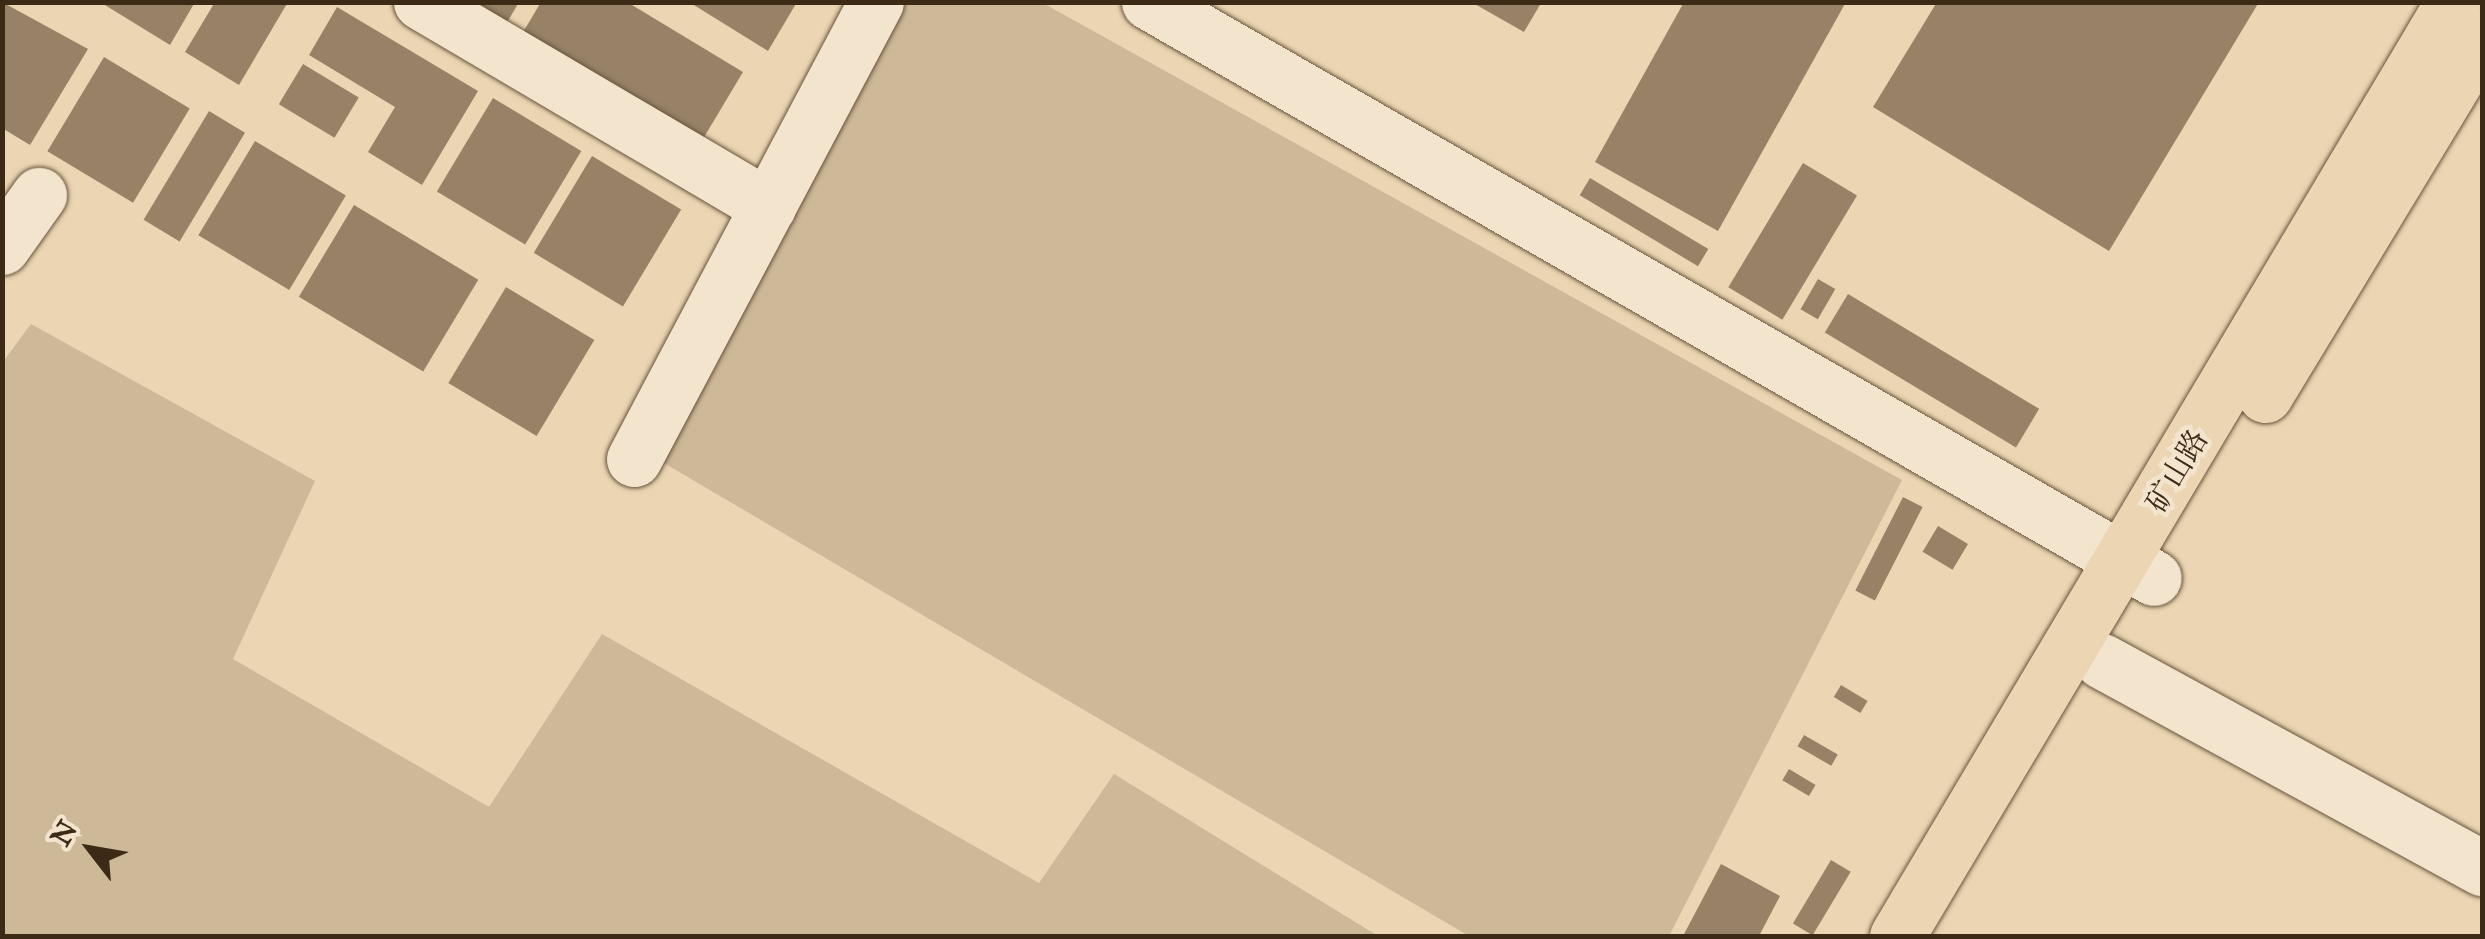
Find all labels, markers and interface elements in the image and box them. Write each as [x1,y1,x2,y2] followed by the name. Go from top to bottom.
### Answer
[2138,423,2216,519] street label: 矿山路
[40,799,140,899] north arrow
[43,814,85,852] text: N

